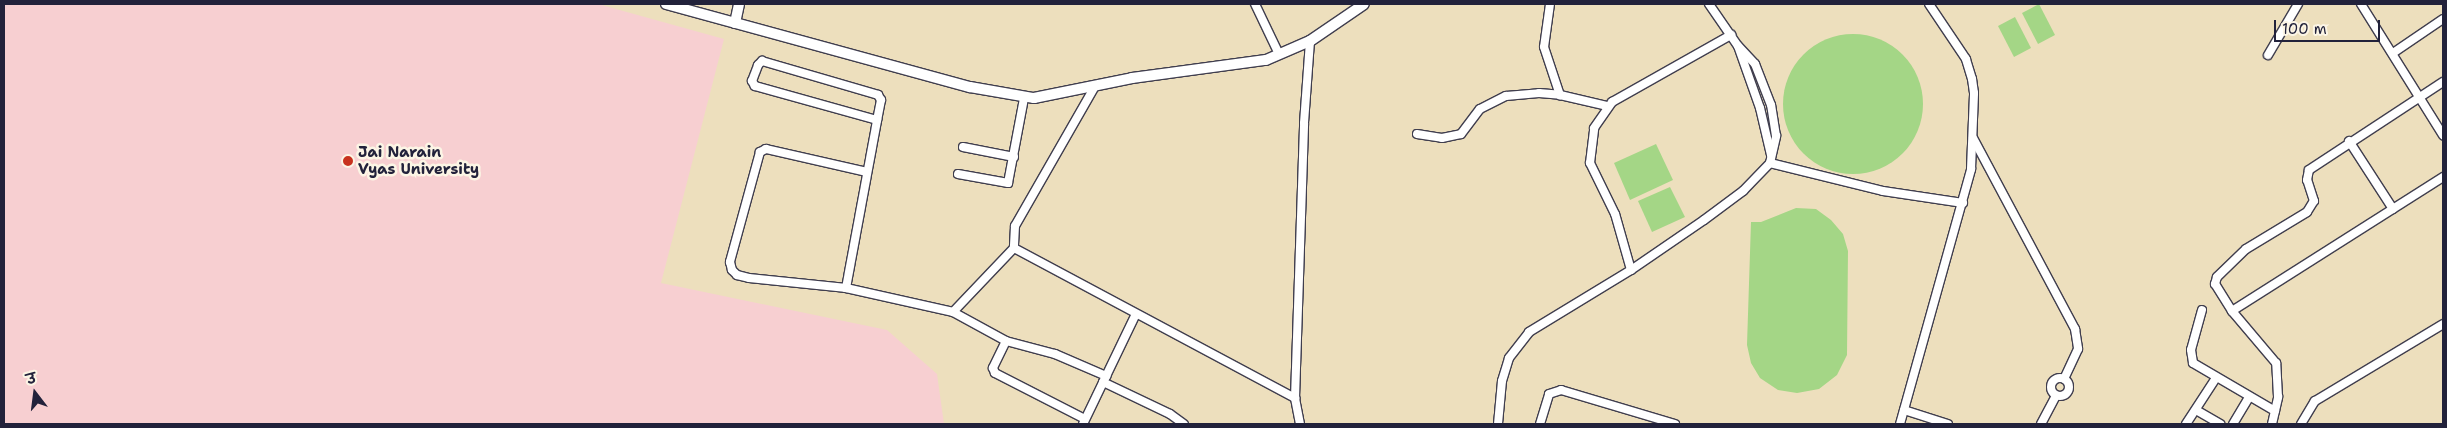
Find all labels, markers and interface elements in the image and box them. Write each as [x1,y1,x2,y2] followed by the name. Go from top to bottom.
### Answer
[2277,10,2383,42] scale bar
[2282,19,2327,39] text: 100 m
[358,143,479,178] place label: Jai Narain Vyas University
[342,155,354,167] marker: Jai Narain Vyas University
[10,368,60,418] north arrow
[24,369,38,388] text: उ

